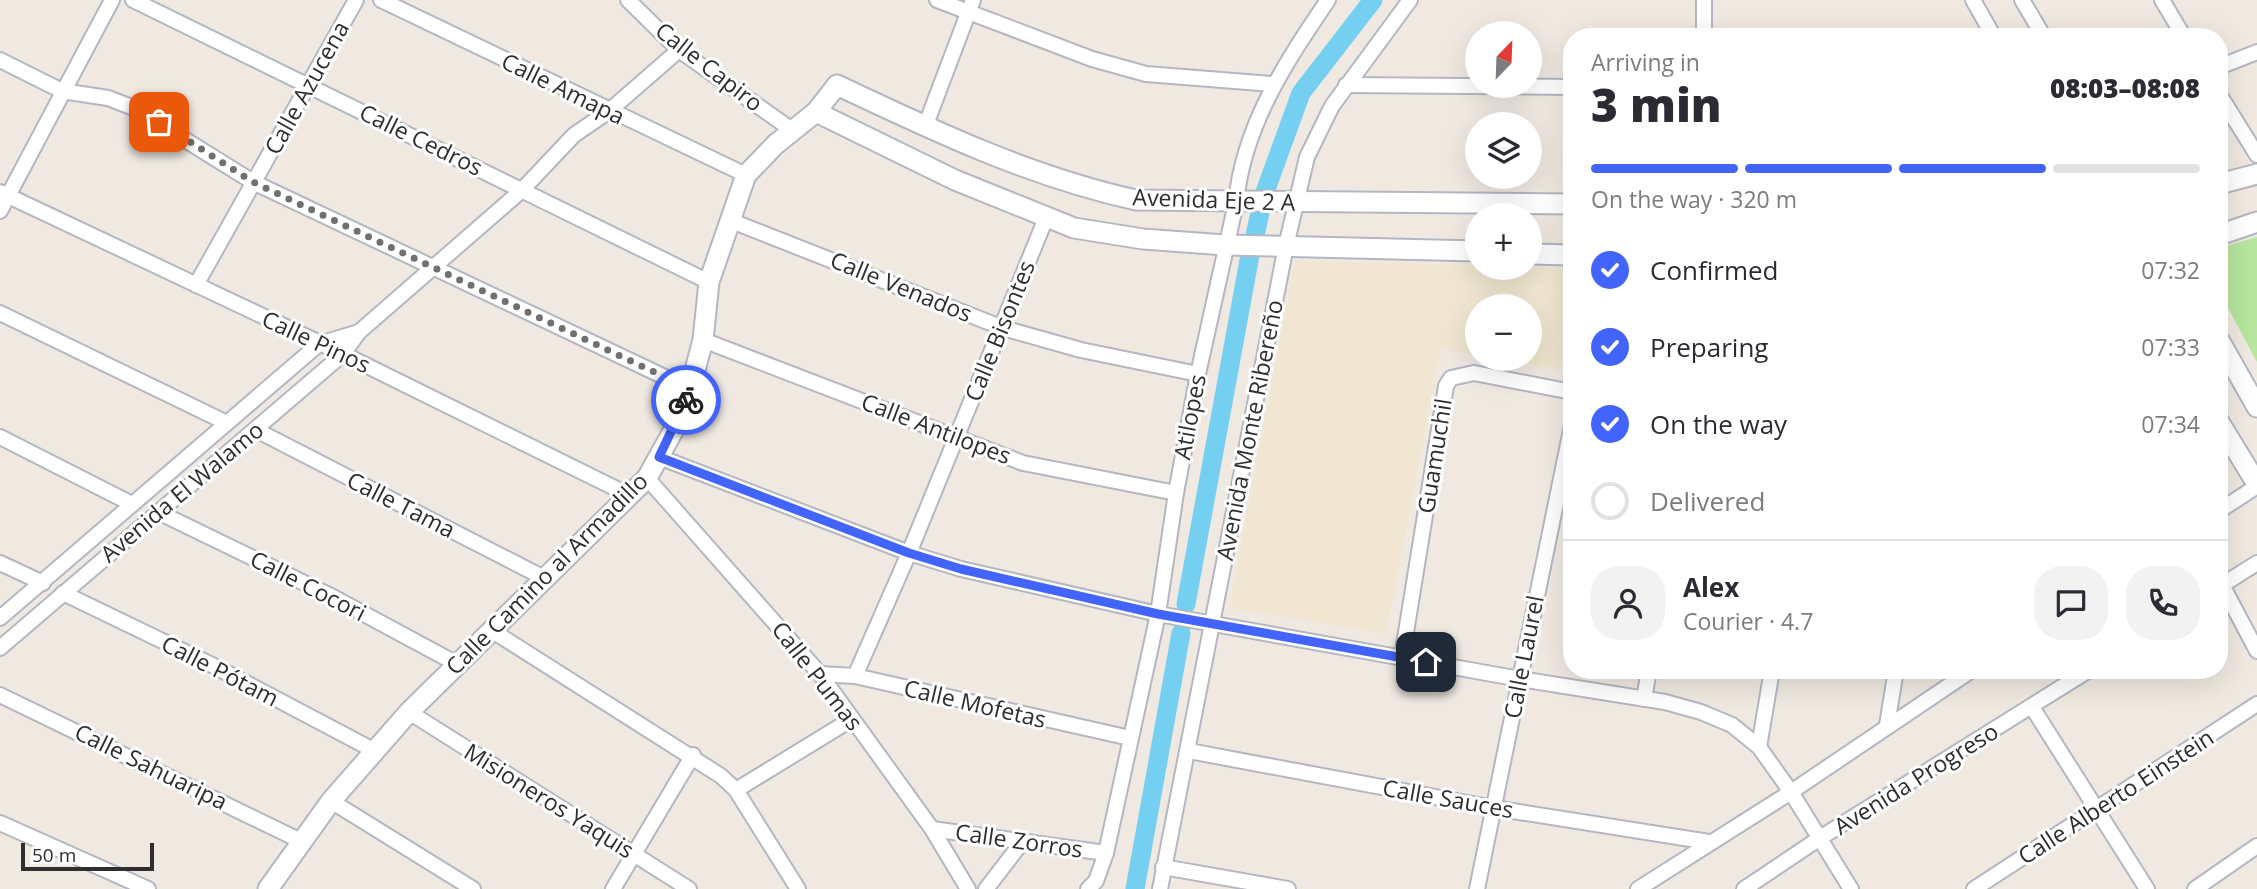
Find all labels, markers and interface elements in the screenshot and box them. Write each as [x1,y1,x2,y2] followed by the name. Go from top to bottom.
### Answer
[649,14,770,118] street label: Calle Capiro
[256,15,356,160] street label: Calle Azucena
[1465,21,1542,98] north arrow
[1465,21,1542,371] map controls
[497,45,630,132] street label: Calle Amapa
[1591,46,1700,78] text: Arriving in
[2050,70,2200,106] text: 08:03–08:08
[1591,73,1722,135] text: 3 min
[129,92,189,152] pin
[354,95,488,183] street label: Calle Cedros
[140,103,178,141] icon: bag
[1465,112,1542,189] button: layers
[1132,180,1296,218] street label: Avenida Eje 2 A
[1591,183,1797,215] text: On the way · 320 m
[1465,203,1542,280] button: +
[826,243,977,329] street label: Calle Venados
[1591,251,1629,289] icon: check
[1650,252,1778,288] text: Confirmed
[2141,254,2200,286] text: 07:32
[956,255,1042,406] street label: Calle Bisontes
[1465,294,1542,371] button: −
[1208,297,1290,563] street label: Avenida Monte Ribereño
[257,302,376,380] street label: Calle Pinos
[1591,328,1629,366] icon: check
[1650,329,1768,365] text: Preparing
[2141,331,2200,363] text: 07:33
[651,365,721,435] courier
[1165,371,1213,462] street label: Atilopes
[667,381,705,419] icon: bike
[857,385,1016,471] street label: Calle Antilopes
[1409,396,1459,516] street label: Guamuchil
[1591,405,1629,443] icon: check
[1650,406,1787,442] text: On the way
[2141,408,2200,440] text: 07:34
[93,413,270,569] street label: Avenida El Walamo
[342,463,461,545] street label: Calle Tama
[438,465,654,681] street label: Calle Camino al Armadillo
[1650,483,1765,519] text: Delivered
[245,542,372,628] street label: Calle Cocori
[1591,566,1665,640] button: person
[2034,566,2108,640] button: chat
[2126,566,2200,640] button: phone
[1683,569,1739,605] text: Alex
[1495,593,1551,721] street label: Calle Laurel
[1683,605,1813,637] text: Courier · 4.7
[765,614,871,737] street label: Calle Pumas
[156,627,285,713] street label: Calle Pótam
[1396,632,1456,692] pin
[1407,643,1445,681] icon: home
[901,671,1049,735] street label: Calle Mofetas
[70,715,233,817] street label: Calle Sahuaripa
[1827,715,2004,842] street label: Avenida Progreso
[2011,721,2219,871] street label: Calle Alberto Einstein
[458,735,641,865] street label: Misioneros Yaquis
[1380,771,1516,825] street label: Calle Sauces
[953,815,1085,865] street label: Calle Zorros
[21,840,154,872] scale bar
[32,842,76,868] text: 50 m

